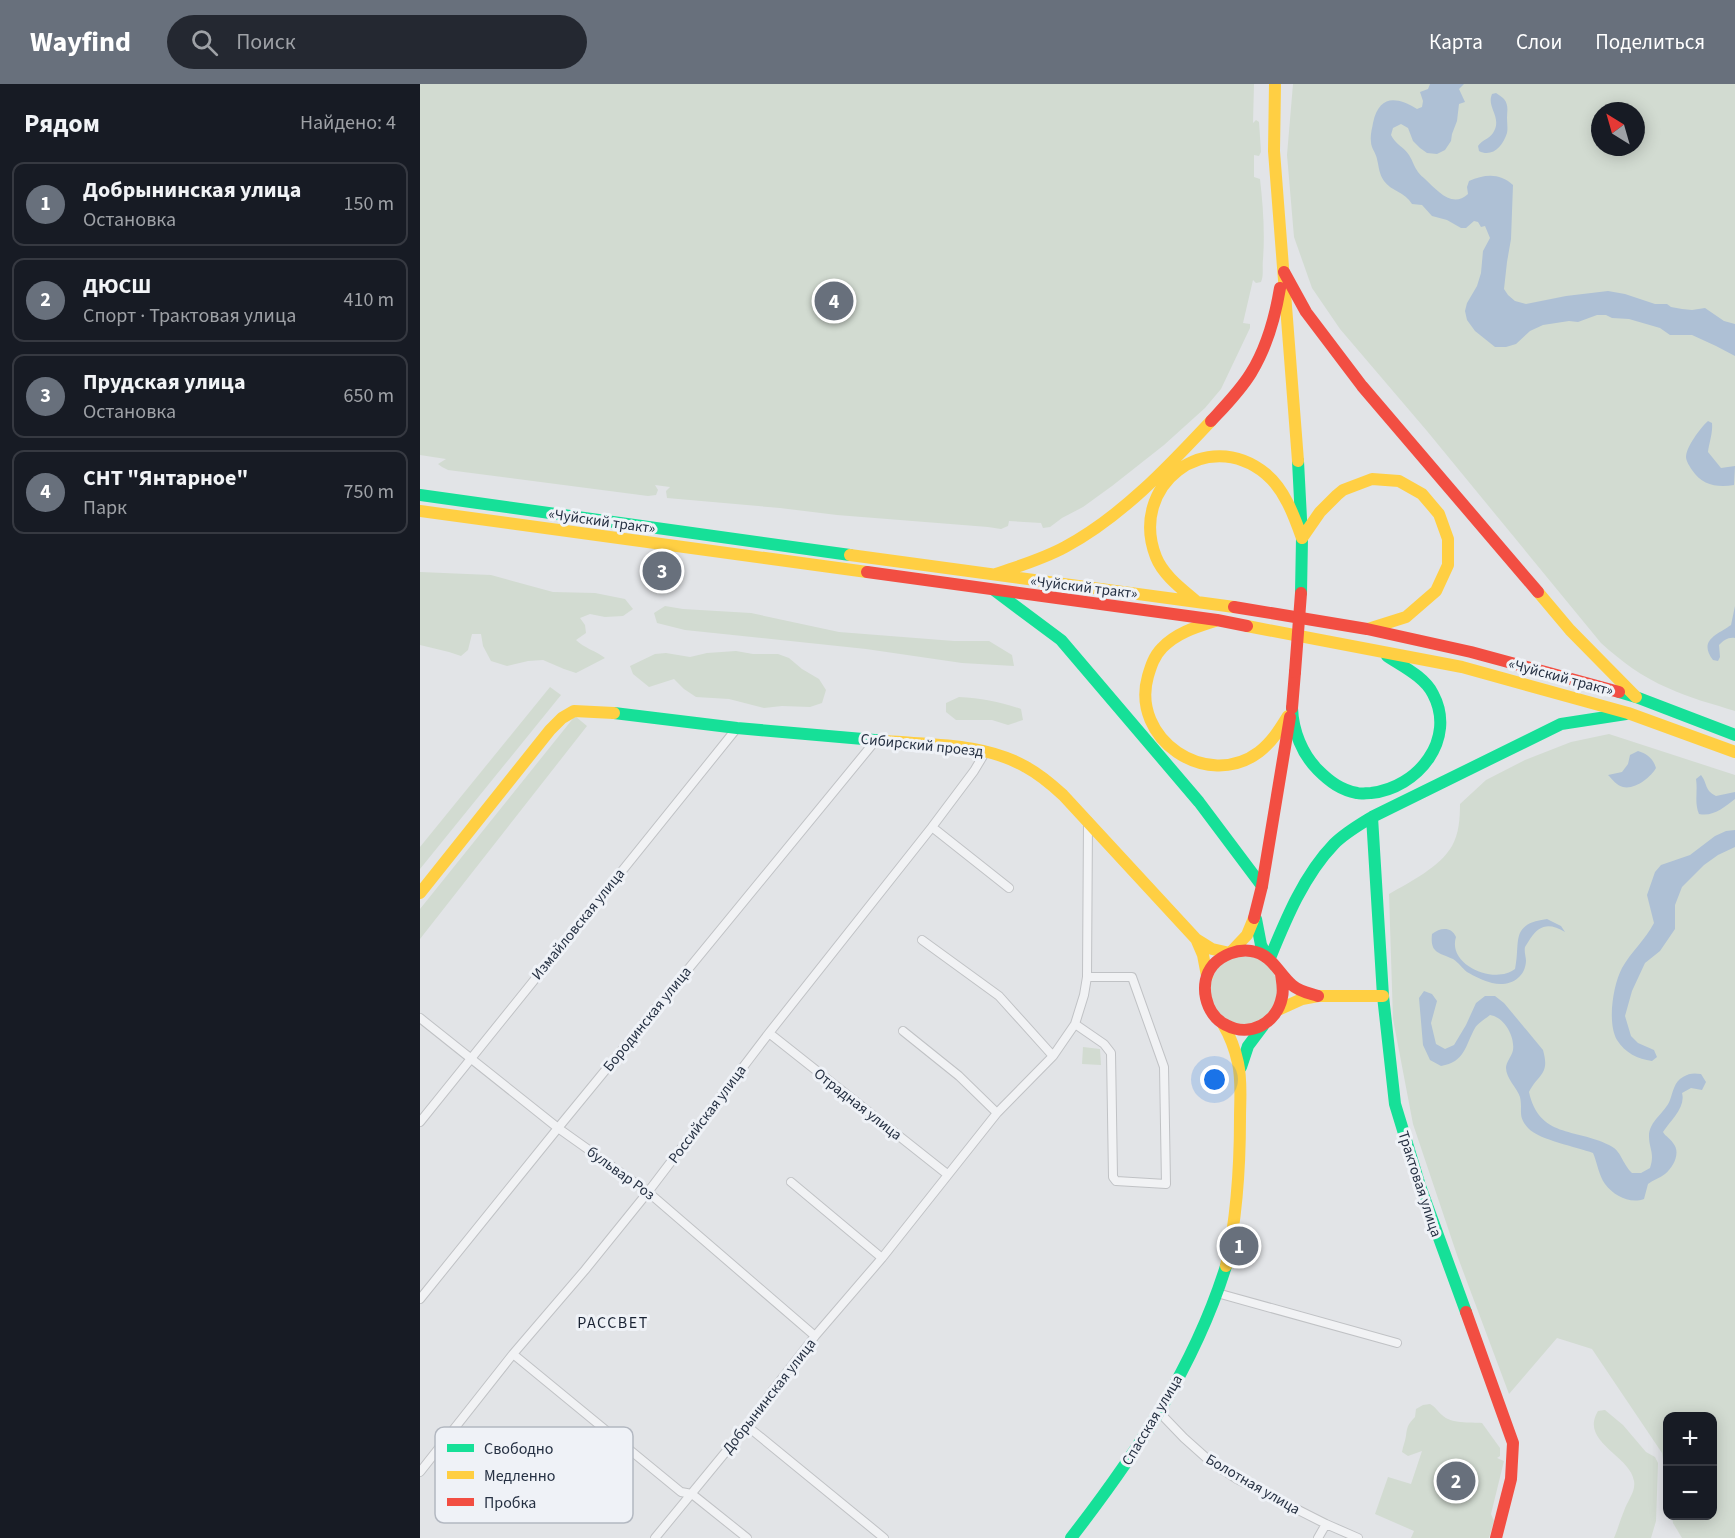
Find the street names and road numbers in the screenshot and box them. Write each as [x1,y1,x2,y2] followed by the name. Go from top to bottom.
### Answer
[547,504,657,539] street label: «Чуйский тракт»
[1029,571,1139,604] street label: «Чуйский тракт»
[1506,653,1616,702] street label: «Чуйский тракт»
[860,729,984,762] street label: Сибирский проезд
[527,864,630,984] street label: Измайловская улица
[598,962,696,1076] street label: Бородинская улица
[663,1061,751,1168] street label: Российская улица
[809,1063,906,1145] street label: Отрадная улица
[1393,1128,1447,1240] street label: Трактовая улица
[582,1142,659,1205] street label: бульвар Роз
[718,1334,821,1459] street label: Добрынинская улица
[1117,1371,1188,1470] street label: Спасская улица
[1202,1449,1304,1520] street label: Болотная улица

